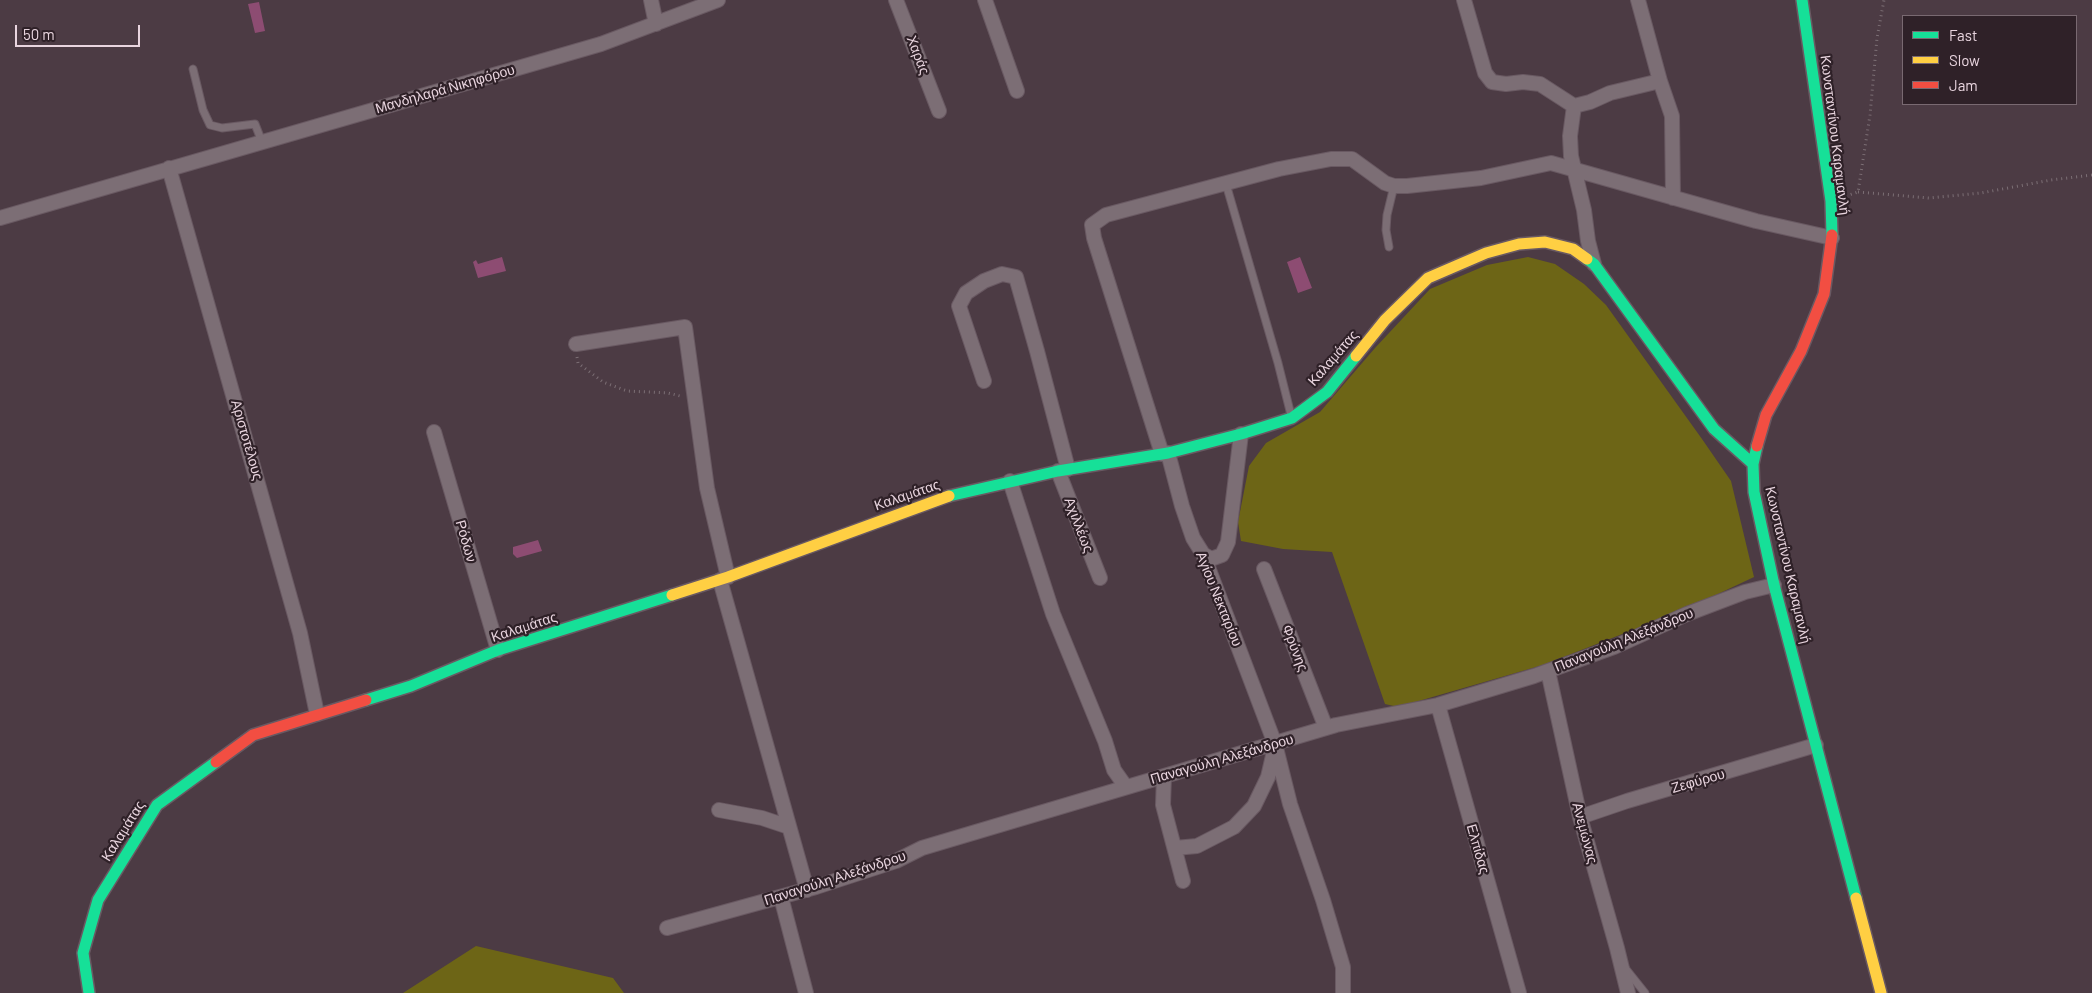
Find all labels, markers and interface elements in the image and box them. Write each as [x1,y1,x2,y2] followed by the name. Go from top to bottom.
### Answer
[18,15,142,47] scale bar
[1902,15,2077,105] legend
[23,25,55,43] text: 50 m
[1949,26,1977,44] text: Fast
[903,33,933,77] street label: Χαράς
[1949,51,1980,69] text: Slow
[1817,54,1853,216] street label: Κωνσταντίνου Καραμανλή
[373,61,517,117] street label: Μανδηλαρά Νικηφόρου
[1949,76,1978,94] text: Jam
[1304,327,1362,389] street label: Καλαμάτας
[228,398,266,482] street label: Αριστοτέλους
[872,476,942,514] street label: Καλαμάτας
[1762,485,1814,645] street label: Κωνσταντίνου Καραμανλή
[1061,495,1097,555] street label: Αχιλλέως
[452,518,480,564] street label: Ρόδων
[1192,549,1246,649] street label: Αγίου Νεκταρίου
[1552,604,1696,676] street label: Παναγούλη Αλεξάνδρου
[489,608,559,646] street label: Καλαμάτας
[1278,622,1312,674] street label: Φρύνης
[1149,731,1295,787] street label: Παναγούλη Αλεξάνδρου
[1669,765,1727,797] street label: Ζεφύρου
[98,798,148,864] street label: Καλαμάτας
[1569,801,1601,865] street label: Ανεμώνας
[1463,822,1493,876] street label: Ελπίδας
[762,847,908,909] street label: Παναγούλη Αλεξάνδρου

